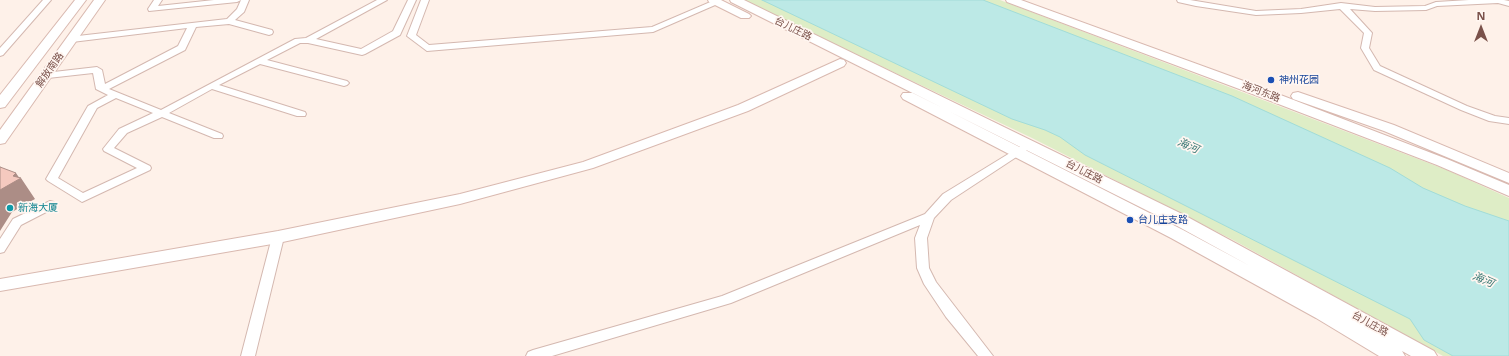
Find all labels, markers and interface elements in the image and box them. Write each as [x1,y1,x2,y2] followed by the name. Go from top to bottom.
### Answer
[1461,8,1501,48] north arrow
[1477,8,1485,23] text: N
[772,15,814,43] street label: 台儿庄路
[34,50,66,90] street label: 解放南路
[1279,74,1319,86] place label: 神州花园
[1266,75,1276,85] marker: 神州花园
[1240,79,1282,105] street label: 海河东路
[1175,135,1201,157] water label: 海河
[1063,158,1105,186] street label: 台儿庄路
[18,202,58,214] place label: 新海大厦
[5,203,15,213] marker: 新海大厦
[1138,214,1188,226] place label: 台儿庄支路
[1125,215,1135,225] marker: 台儿庄支路
[1470,269,1496,291] water label: 海河
[1350,309,1390,339] street label: 台儿庄路

